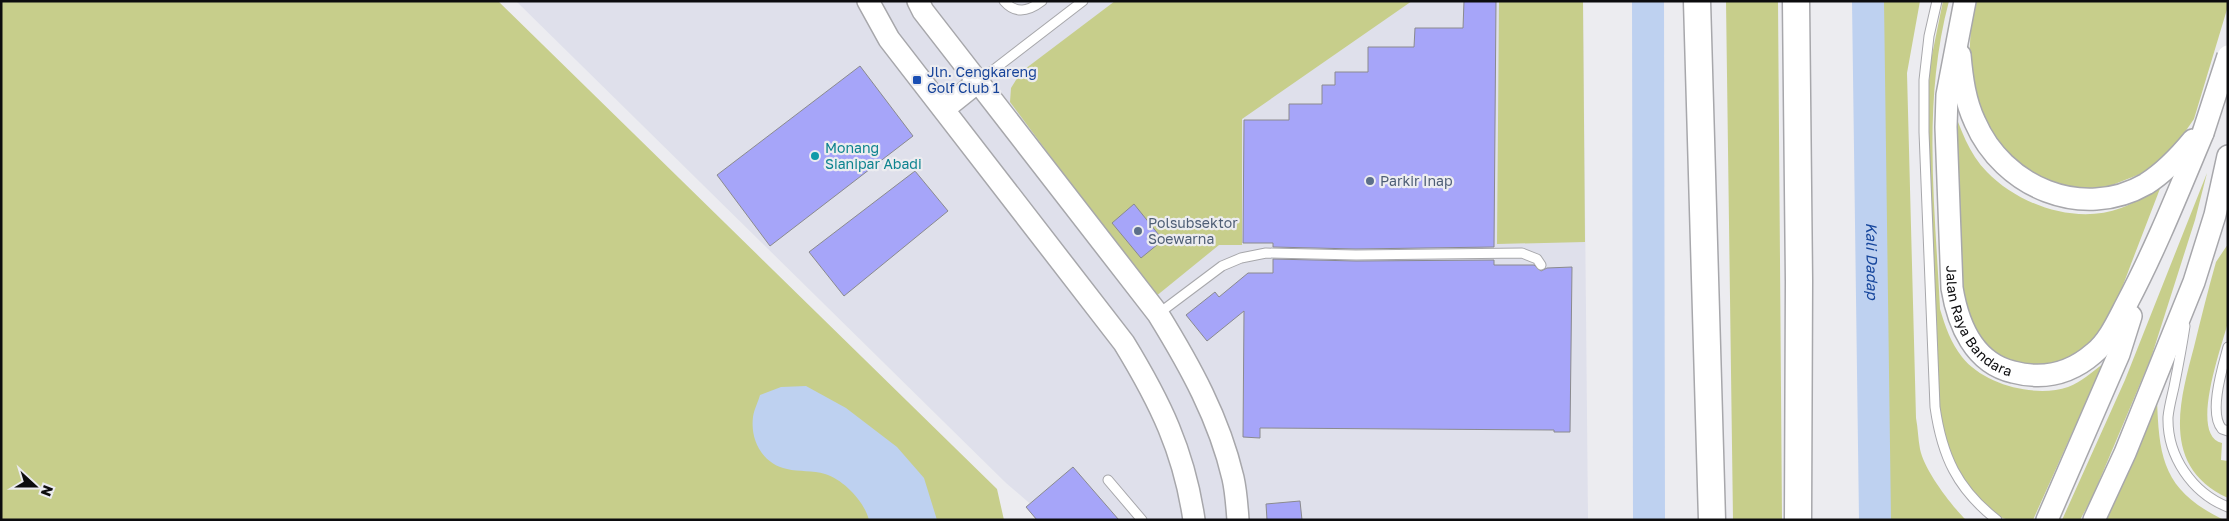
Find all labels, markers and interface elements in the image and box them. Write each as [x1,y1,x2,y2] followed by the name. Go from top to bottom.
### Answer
[927,63,1037,96] place label: Jln. Cengkareng Golf Club 1
[911,74,923,86] marker: Jln. Cengkareng Golf Club 1
[825,139,922,172] place label: Monang Sianipar Abadi
[809,150,821,162] marker: Monang Sianipar Abadi
[1380,172,1453,189] place label: Parkir Inap
[1364,175,1376,187] marker: Parkir Inap
[1148,214,1238,247] place label: Polsubsektor Soewarna
[1863,222,1882,301] water label: Kali Dadap
[1132,225,1144,237] marker: Polsubsektor Soewarna
[1943,265,2014,379] street label: Jalan Raya Bandara
[10,461,60,511] north arrow
[38,483,57,499] text: N

